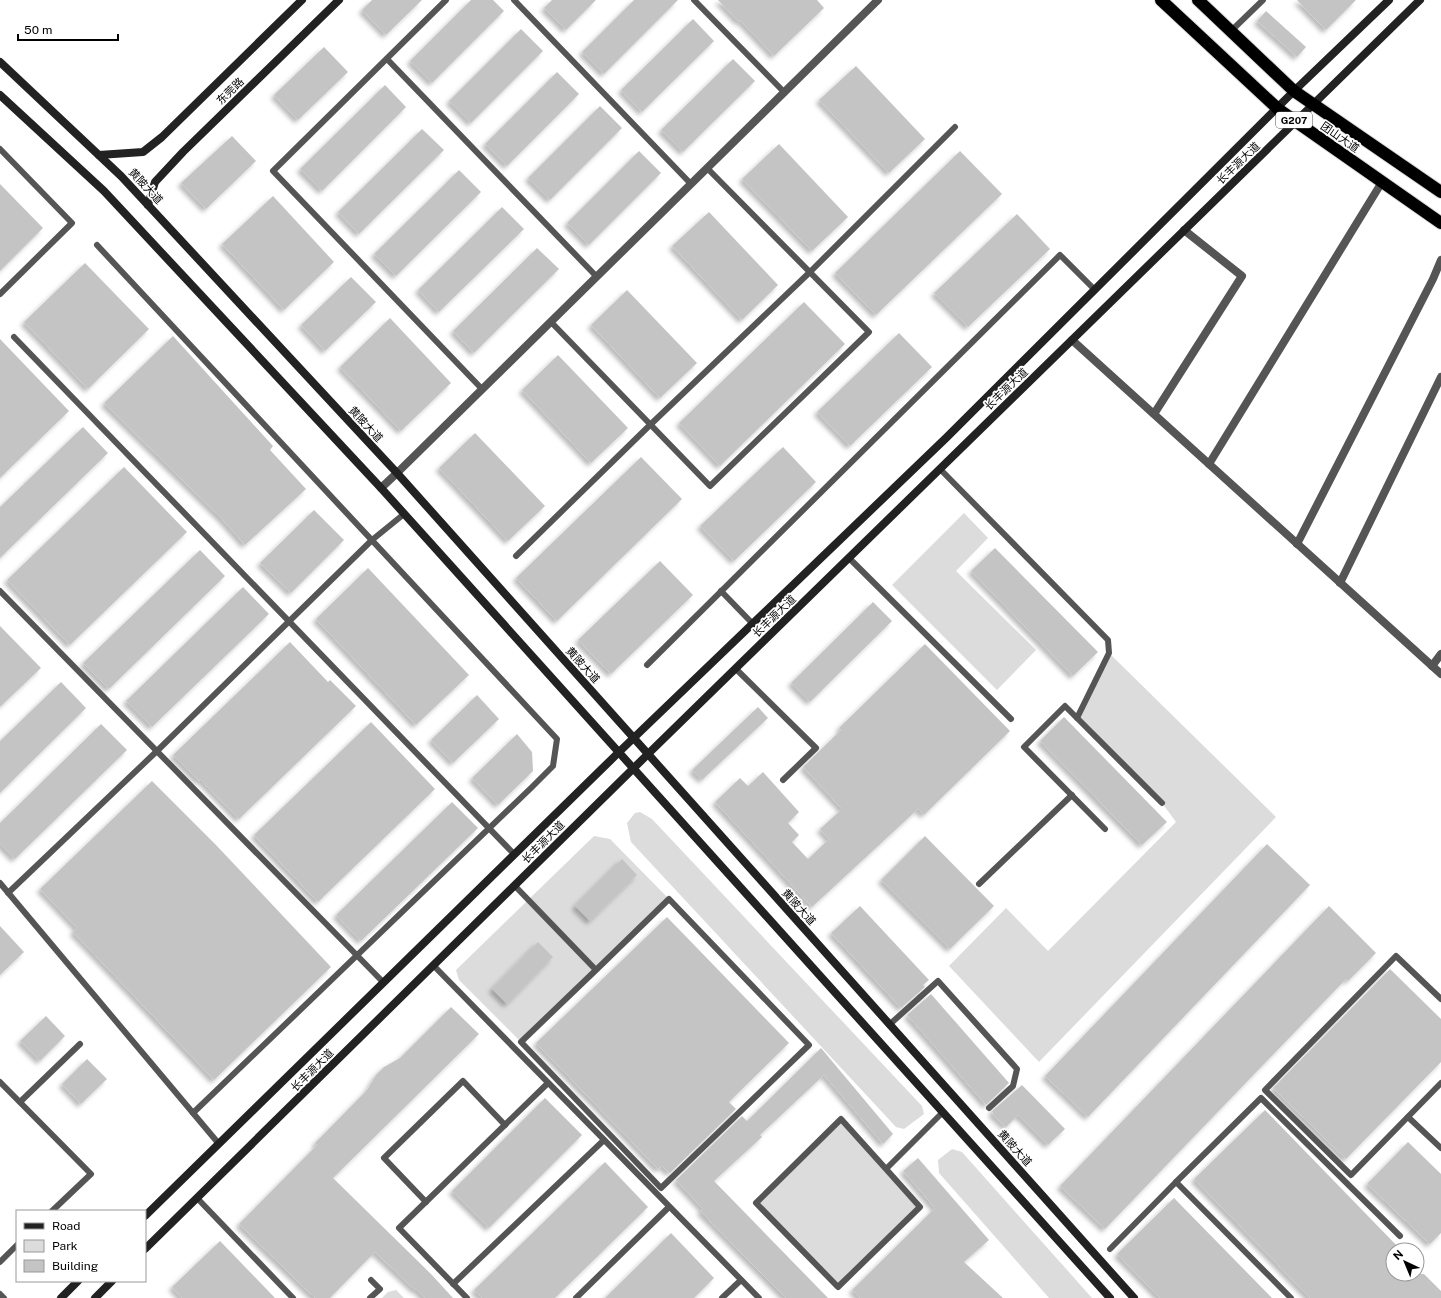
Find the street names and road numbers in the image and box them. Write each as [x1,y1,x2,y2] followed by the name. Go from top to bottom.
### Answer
[214,75,246,107] street label: 东莞路
[1276,112,1312,128] road number: G207
[1319,119,1361,155] street label: 团山大道
[1214,140,1262,186] street label: 长丰源大道
[127,166,165,206] street label: 黄陂大道
[982,366,1030,412] street label: 长丰源大道
[347,404,385,444] street label: 黄陂大道
[750,593,798,639] street label: 长丰源大道
[564,645,602,685] street label: 黄陂大道
[519,818,567,866] street label: 长丰源大道
[780,887,818,927] street label: 黄陂大道
[288,1046,336,1094] street label: 长丰源大道
[996,1128,1034,1168] street label: 黄陂大道

